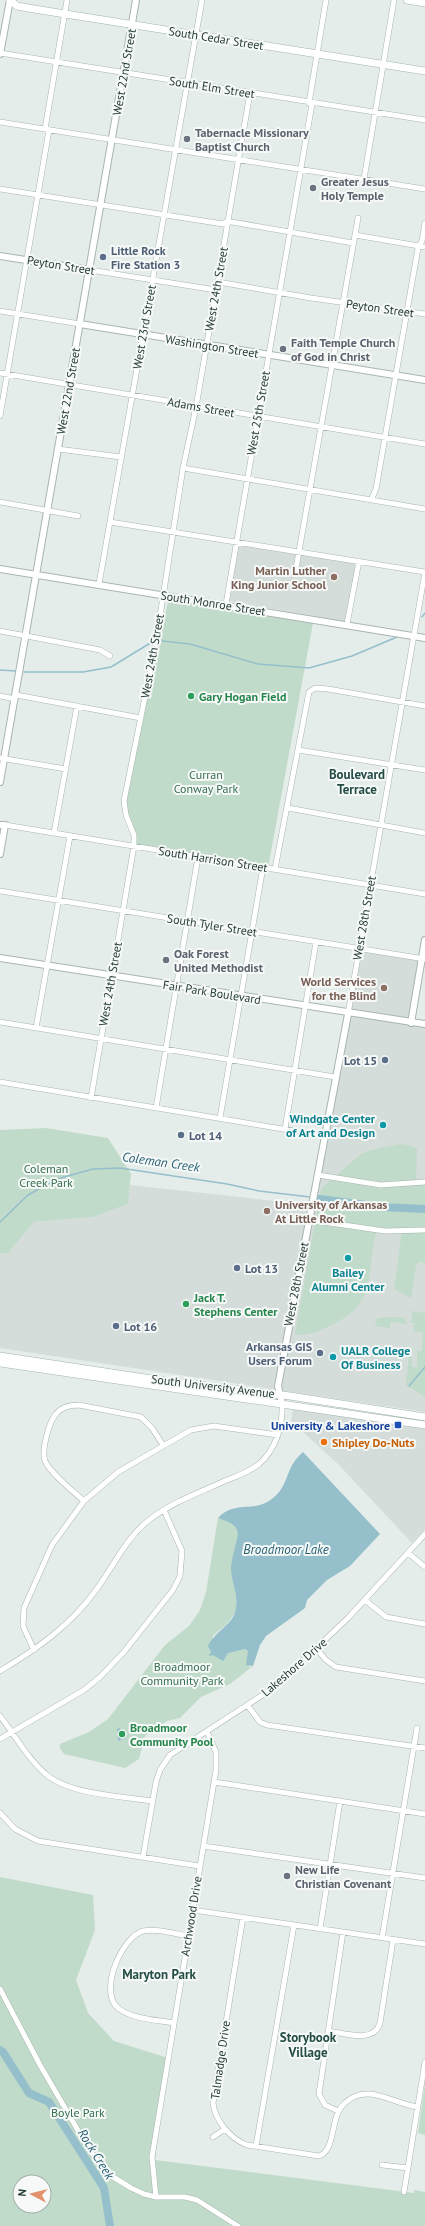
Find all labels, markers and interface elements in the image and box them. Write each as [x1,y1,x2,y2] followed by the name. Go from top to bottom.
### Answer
[167,23,265,53] street label: South Cedar Street
[109,27,139,117] street label: West 22nd Street
[168,73,256,101] street label: South Elm Street
[195,125,309,154] place label: Tabernacle Missionary Baptist Church
[182,134,192,144] marker: Tabernacle Missionary Baptist Church
[321,174,389,203] place label: Greater Jesus Holy Temple
[308,183,318,193] marker: Greater Jesus Holy Temple
[111,243,180,272] place label: Little Rock Fire Station 3
[201,246,231,332] street label: West 24th Street
[26,252,96,278] street label: Peyton Street
[98,252,108,262] marker: Little Rock Fire Station 3
[129,284,159,370] street label: West 23rd Street
[345,296,415,320] street label: Peyton Street
[164,331,260,361] street label: Washington Street
[291,335,395,364] place label: Faith Temple Church of God in Christ
[278,344,288,354] marker: Faith Temple Church of God in Christ
[53,346,83,436] street label: West 22nd Street
[243,370,273,456] street label: West 25th Street
[166,394,236,420] street label: Adams Street
[231,563,327,592] place label: Martin Luther King Junior School
[329,572,339,582] marker: Martin Luther King Junior School
[159,587,267,619] street label: South Monroe Street
[137,613,167,699] street label: West 24th Street
[199,689,286,704] place label: Gary Hogan Field
[186,691,196,701] marker: Gary Hogan Field
[329,766,385,798] district label: Boulevard Terrace
[174,767,239,796] park label: Curran Conway Park
[157,843,269,875] street label: South Harrison Street
[349,875,379,961] street label: West 28th Street
[166,910,258,940] street label: South Tyler Street
[95,941,125,1027] street label: West 24th Street
[174,946,264,975] place label: Oak Forest United Methodist
[161,955,171,965] marker: Oak Forest United Methodist
[301,974,376,1003] place label: World Services for the Blind
[162,977,262,1007] street label: Fair Park Boulevard
[379,983,389,993] marker: World Services for the Blind
[344,1053,377,1068] place label: Lot 15
[380,1055,390,1065] marker: Lot 15
[286,1111,376,1140] place label: Windgate Center of Art and Design
[378,1120,388,1130] marker: Windgate Center of Art and Design
[189,1128,222,1143] place label: Lot 14
[176,1130,186,1140] marker: Lot 14
[121,1148,202,1176] water label: Coleman Creek
[19,1161,73,1190] park label: Coleman Creek Park
[275,1197,387,1226] place label: University of Arkansas At Little Rock
[262,1206,272,1216] marker: University of Arkansas At Little Rock
[280,1241,312,1327] street label: West 28th Street
[343,1253,353,1263] marker: Bailey Alumni Center
[245,1261,278,1276] place label: Lot 13
[232,1263,242,1273] marker: Lot 13
[312,1265,385,1294] place label: Bailey Alumni Center
[193,1290,278,1319] place label: Jack T. Stephens Center
[181,1299,191,1309] marker: Jack T. Stephens Center
[124,1319,157,1334] place label: Lot 16
[111,1321,121,1331] marker: Lot 16
[246,1339,312,1368] place label: Arkansas GIS Users Forum
[341,1343,410,1372] place label: UALR College Of Business
[315,1348,325,1358] marker: Arkansas GIS Users Forum
[328,1352,338,1362] marker: UALR College Of Business
[150,1371,276,1401] street label: South University Avenue
[271,1418,390,1433] place label: University & Lakeshore
[393,1420,403,1430] marker: University & Lakeshore
[332,1435,415,1450] place label: Shipley Do-Nuts
[319,1437,329,1447] marker: Shipley Do-Nuts
[243,1541,329,1558] water label: Broadmoor Lake
[258,1634,330,1700] street label: Lakeshore Drive
[140,1659,224,1688] park label: Broadmoor Community Park
[130,1720,214,1749] place label: Broadmoor Community Pool
[117,1729,127,1739] marker: Broadmoor Community Pool
[295,1862,392,1891] place label: New Life Christian Covenant
[282,1871,292,1881] marker: New Life Christian Covenant
[177,1875,205,1957] street label: Archwood Drive
[122,1966,196,1983] district label: Maryton Park
[207,2020,233,2100] street label: Talmadge Drive
[280,2029,337,2061] district label: Storybook Village
[51,2105,105,2120] park label: Boyle Park
[74,2126,119,2183] water label: Rock Creek
[12,2174,52,2214] north arrow
[15,2188,29,2197] text: N

